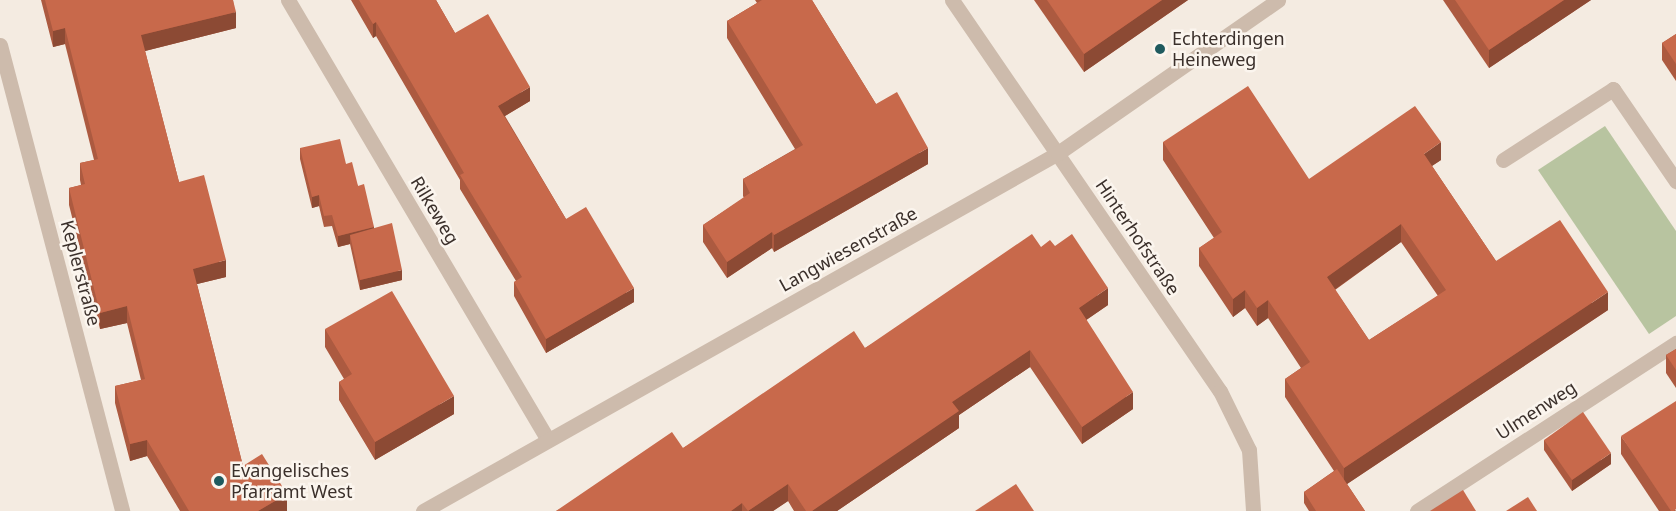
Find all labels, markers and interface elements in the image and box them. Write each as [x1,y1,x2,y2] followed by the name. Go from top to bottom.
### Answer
[1172,28,1285,70] place label: Echterdingen Heineweg
[1153,42,1167,56] marker: Echterdingen Heineweg
[406,172,464,248] street label: Rilkeweg
[1091,175,1185,299] street label: Hinterhofstraße
[775,202,921,296] street label: Langwiesenstraße
[57,218,105,328] street label: Keplerstraße
[1492,376,1580,444] street label: Ulmenweg
[231,460,352,502] place label: Evangelisches Pfarramt West
[212,474,226,488] marker: Evangelisches Pfarramt West

